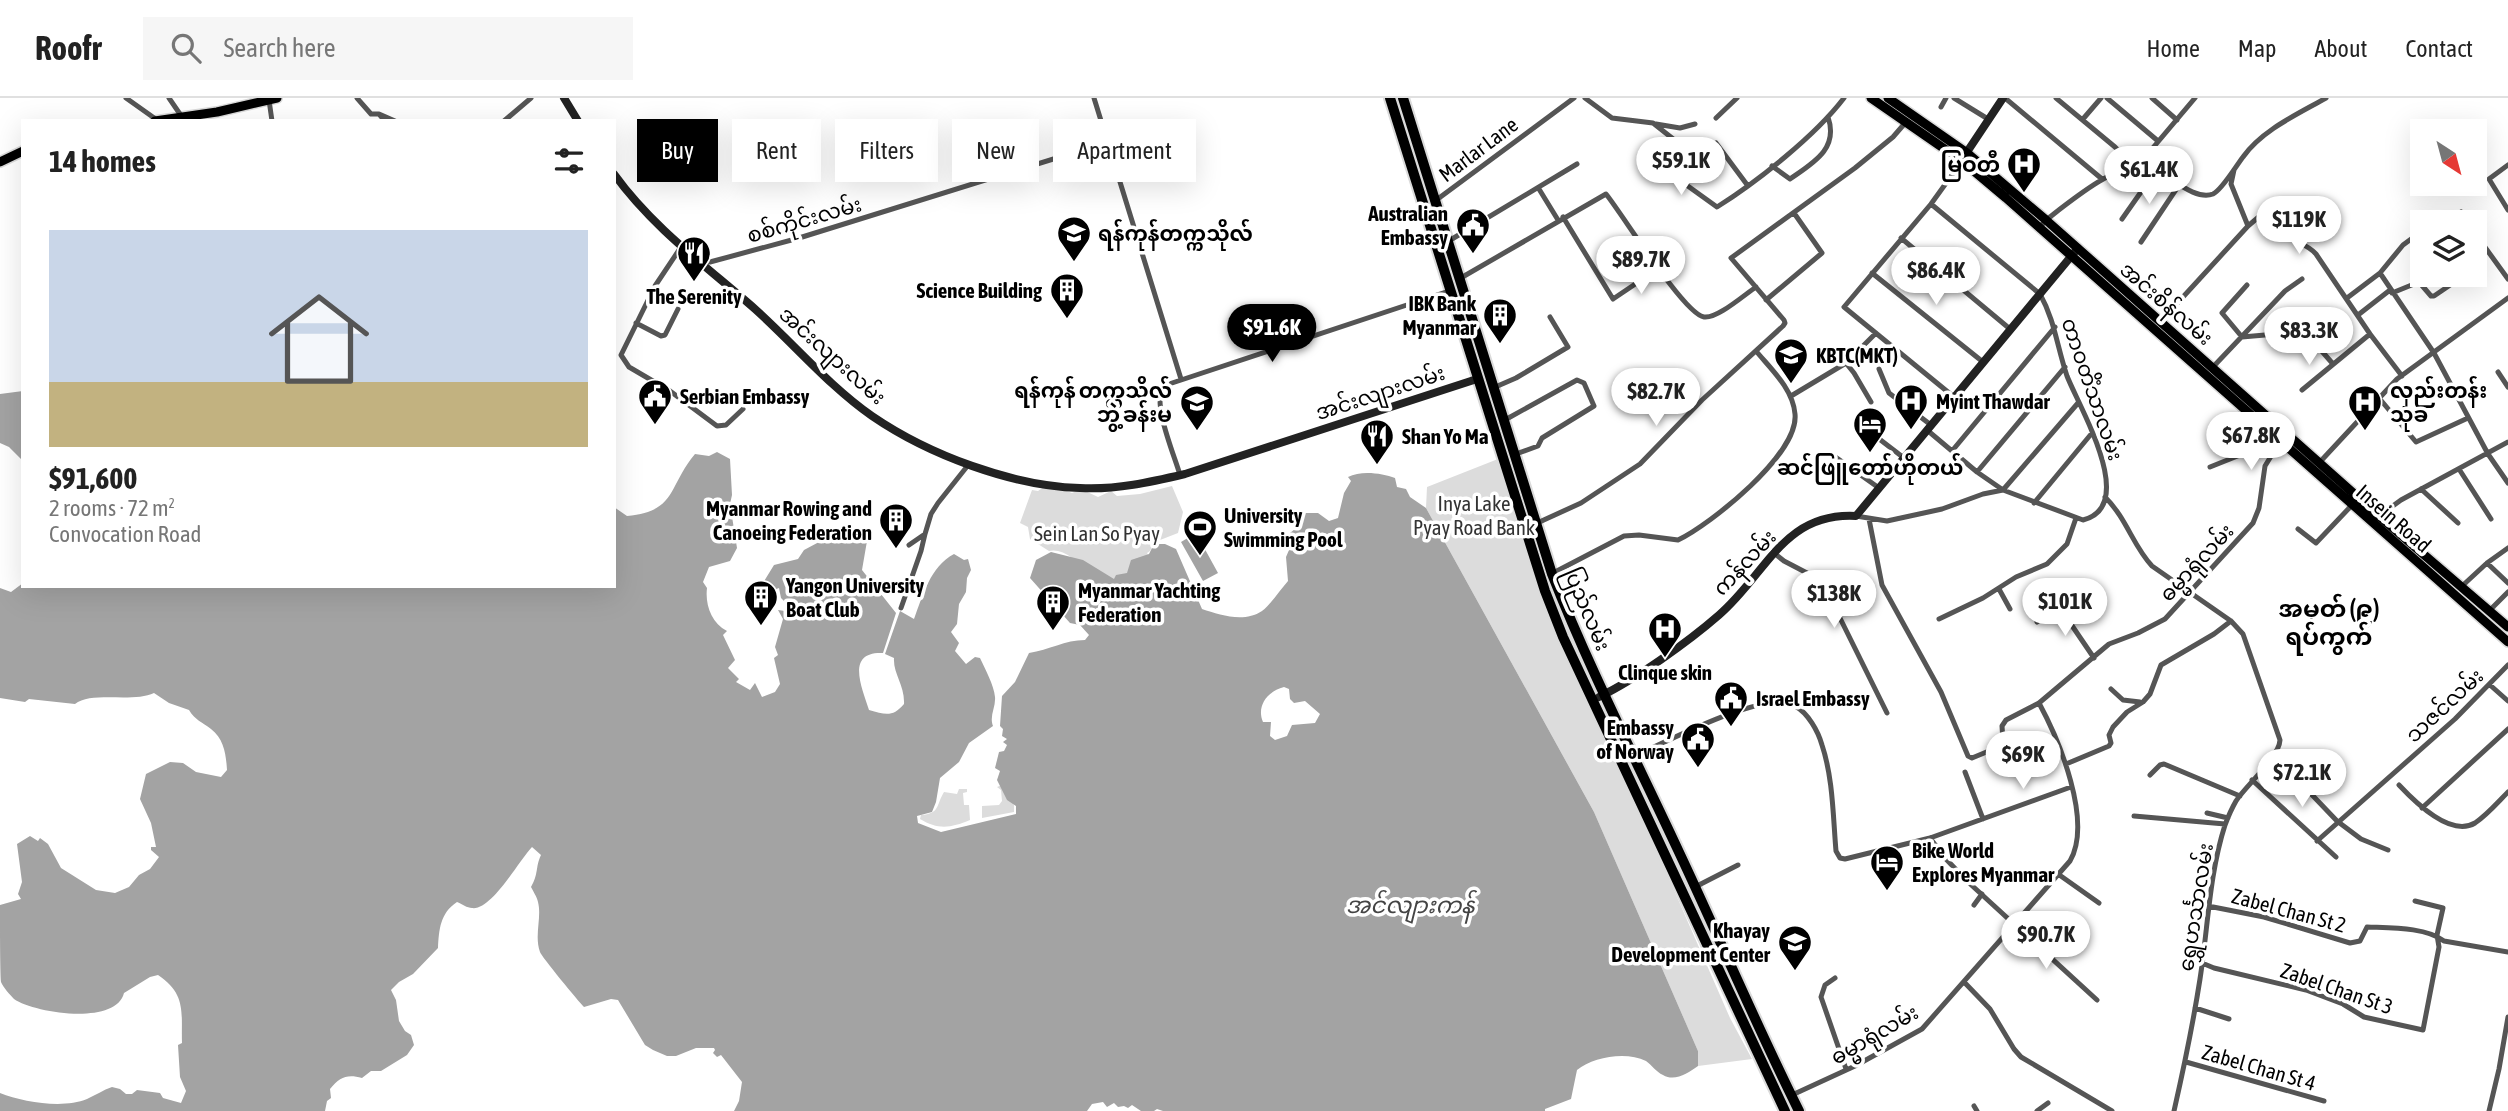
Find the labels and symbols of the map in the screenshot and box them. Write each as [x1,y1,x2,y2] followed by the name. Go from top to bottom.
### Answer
[1434,112,1522,186] street label: Marlar Lane
[2410,119,2487,196] north arrow
[1624,138,1738,197] pin: $59.1K
[2005,145,2043,194] hospital icon: မြဝတီ
[2092,146,2206,206] pin: $61.4K
[1940,150,2000,182] place label: မြဝတီ
[743,188,866,253] street label: စစ်ကိုင်းလမ်း
[2250,197,2348,256] pin: $119K
[1367,201,1448,249] place label: Australian Embassy
[1454,206,1492,255] public building icon: Australian Embassy
[1055,214,1093,263] school or university icon: ရန်ကုန်တက္ကသိုလ်
[1098,218,1253,252] place label: ရန်ကုန်တက္ကသိုလ်
[675,234,713,283] restaurant icon: The Serenity
[1584,236,1698,296] pin: $89.7K
[1879,248,1993,307] pin: $86.4K
[2112,254,2220,354] street label: အင်းစိန်လမ်း
[1048,271,1086,320] building icon: Science Building
[916,278,1043,302] place label: Science Building
[646,284,742,308] place label: The Serenity
[1402,291,1477,339] place label: IBK Bank Myanmar
[1481,296,1519,345] building icon: IBK Bank Myanmar
[770,299,893,414] street label: အင်းလျားလမ်း
[1215,304,1329,364] pin: $91.6K
[2252,308,2366,367] pin: $83.3K
[2057,314,2131,463] street label: တာဝတိံသာလမ်း
[1772,336,1810,385] school or university icon: KBTC(MKT)
[1816,343,1898,367] place label: KBTC(MKT)
[1311,357,1450,431] street label: အင်းလျားလမ်း
[1599,368,1713,428] pin: $82.7K
[1014,375,1172,432] place label: ရန်ကုန် တက္ကသိုလ် ဘွဲ့ ခန်းမ
[2390,375,2487,432] place label: လှည်းတန်း သုခ
[636,377,674,426] public building icon: Serbian Embassy
[1892,382,1930,431] hospital icon: Myint Thawdar
[1178,383,1216,432] school or university icon: ရန်ကုန် တက္ကသိုလ် ဘွဲ့ ခန်းမ
[2346,383,2384,432] hospital icon: လှည်းတန်း သုခ
[680,384,810,408] place label: Serbian Embassy
[1936,389,2050,413] place label: Myint Thawdar
[1851,405,1889,454] hotel icon: ဆင်ဖြူတော်ဟိုတယ်
[2194,412,2308,472] pin: $67.8K
[1358,417,1396,466] restaurant icon: Shan Yo Ma
[1402,424,1489,448] place label: Shan Yo Ma
[1777,452,1963,485] place label: ဆင်ဖြူတော်ဟိုတယ်
[2352,479,2436,557] street label: Insein Road
[1413,491,1535,539] park label: Inya Lake Pyay Road Bank
[706,496,872,544] place label: Myanmar Rowing and Canoeing Federation
[877,501,915,550] building icon: Myanmar Rowing and Canoeing Federation
[1224,503,1343,551] place label: University Swimming Pool
[1181,508,1219,557] sports icon: University Swimming Pool
[2152,516,2243,610] street label: ဓမ္မာရုံလမ်း
[1034,521,1160,545] park label: Sein Lan So Pyay
[1706,522,1785,604] street label: ကန်လမ်း
[1554,563,1619,656] street label: ပြည်လမ်း
[1785,570,1883,630] pin: $138K
[785,573,924,621] place label: Yangon University Boat Club
[742,578,780,627] building icon: Yangon University Boat Club
[1078,578,1221,626] place label: Myanmar Yachting Federation
[2016,578,2114,638] pin: $101K
[1034,583,1072,632] building icon: Myanmar Yachting Federation
[2279,593,2379,656] district label: အမှတ် (၉) ရပ်ကွက်
[1646,610,1684,659] hospital icon: Clinque skin
[1618,660,1712,684] place label: Clinque skin
[2398,661,2488,747] street label: သဇင်လမ်း
[1712,679,1750,728] public building icon: Israel Embassy
[1756,686,1870,710] place label: Israel Embassy
[1596,715,1674,763] place label: Embassy of Norway
[1679,720,1717,769] public building icon: Embassy of Norway
[1982,732,2064,791] pin: $69K
[2245,750,2359,809] pin: $72.1K
[1912,838,2055,886] place label: Bike World Explores Myanmar
[2170,841,2223,974] street label: ရွှေဟင်္သာလမ်း
[1868,843,1906,892] hotel icon: Bike World Explores Myanmar
[2229,883,2349,937] street label: Zabel Chan St 2
[1346,889,1477,924] water label: အင်လျားကန်
[1989,912,2103,971] pin: $90.7K
[1611,918,1771,966] place label: Khayay Development Center
[1776,923,1814,972] school or university icon: Khayay Development Center
[2278,958,2396,1018] street label: Zabel Chan St 3
[1824,997,1925,1074] street label: ဓမ္မာရုံလမ်း
[2199,1039,2319,1095] street label: Zabel Chan St 4

